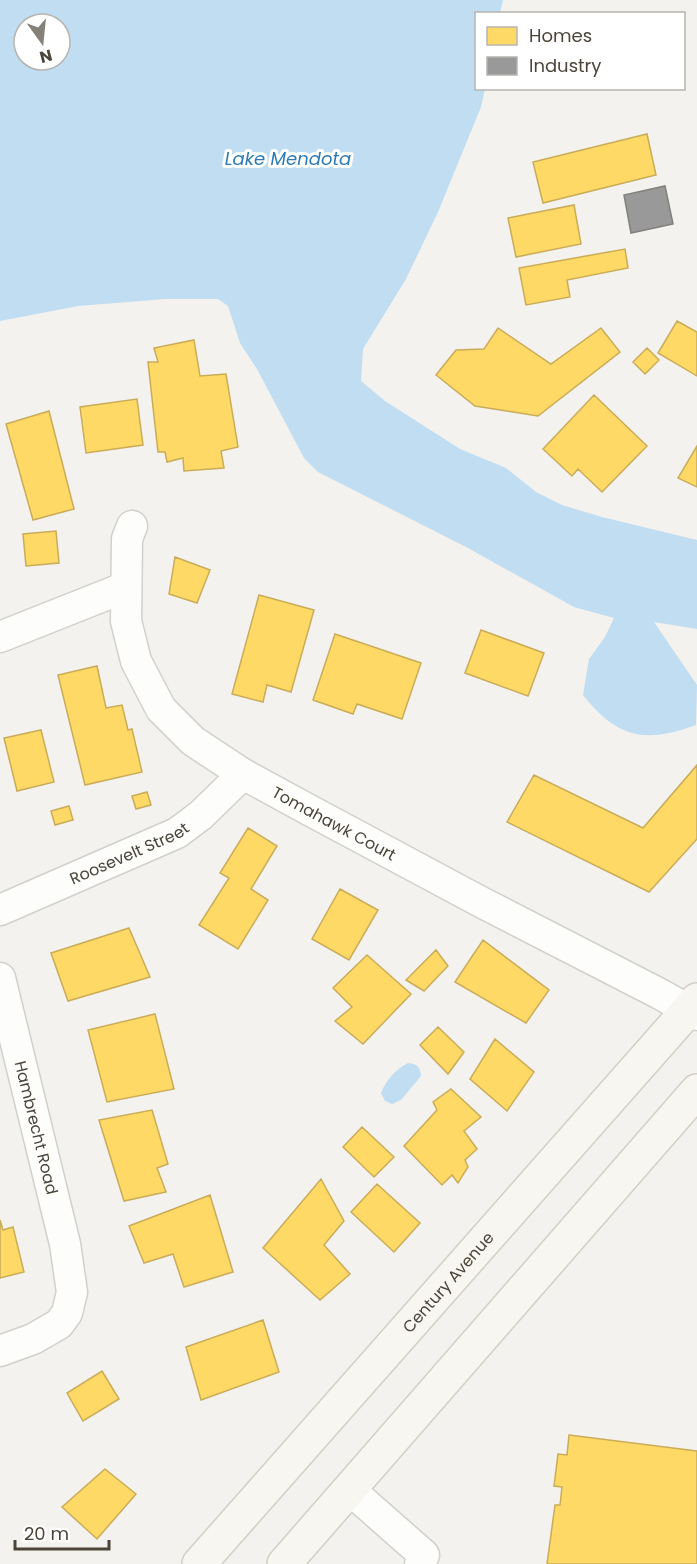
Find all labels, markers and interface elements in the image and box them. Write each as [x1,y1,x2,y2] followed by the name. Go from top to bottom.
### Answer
[12,12,72,72] north arrow
[475,12,685,90] legend
[529,23,592,48] text: Homes
[37,43,55,69] text: N
[529,53,601,78] text: Industry
[225,146,351,171] water label: Lake Mendota
[268,781,400,866] street label: Tomahawk Court
[66,816,194,890] street label: Roosevelt Street
[9,1058,64,1197] street label: Hambrecht Road
[397,1227,499,1338] street label: Century Avenue
[15,1513,110,1551] scale bar
[24,1521,69,1546] text: 20 m

